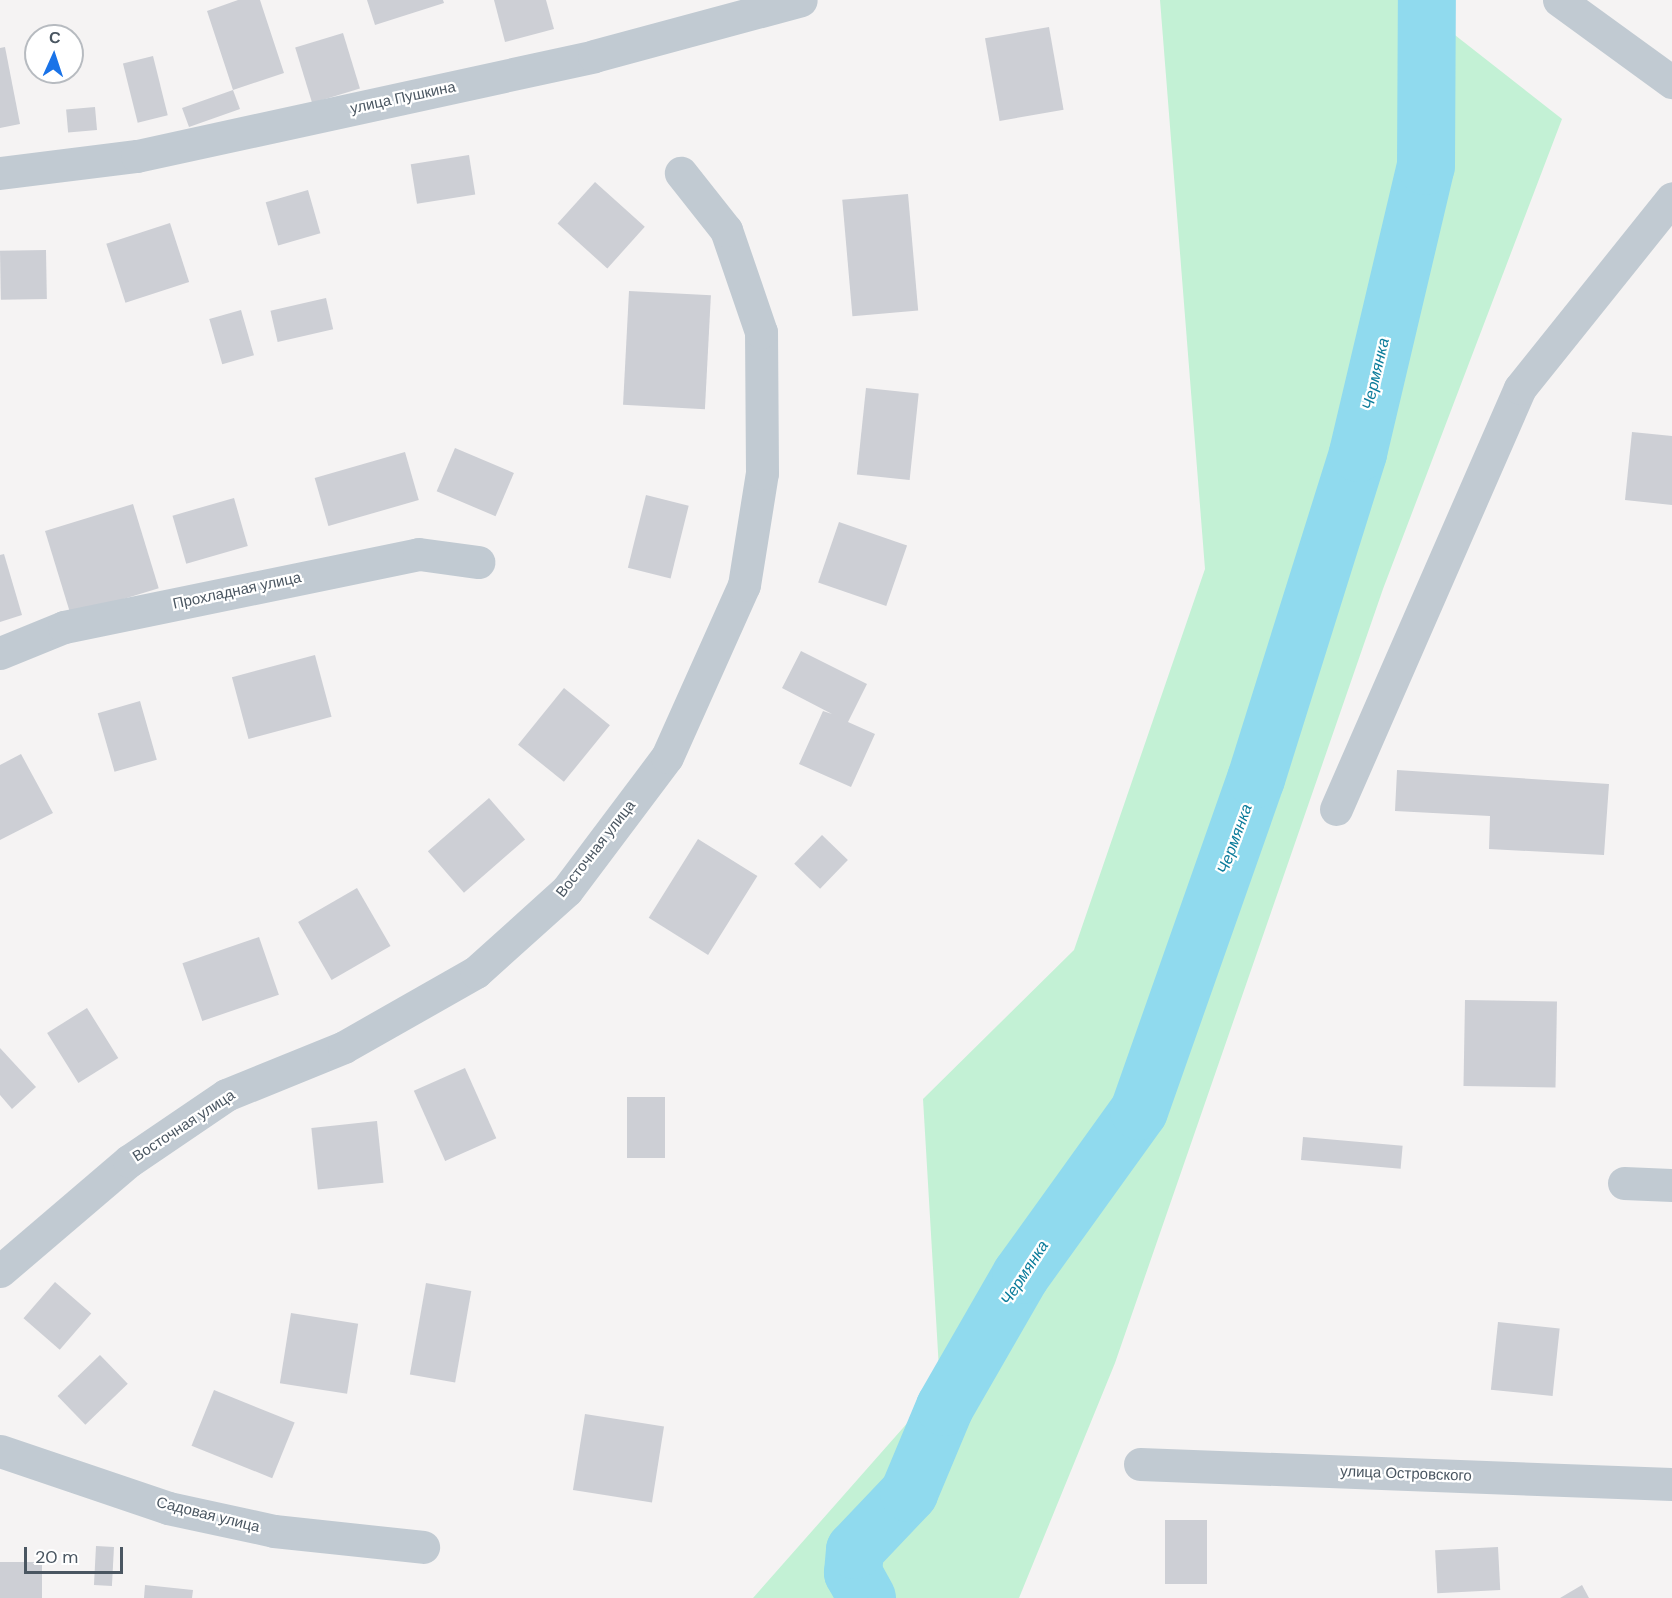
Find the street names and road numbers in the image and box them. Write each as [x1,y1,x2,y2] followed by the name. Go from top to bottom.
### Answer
[349,78,457,118] street label: улица Пушкина
[171,569,303,613] street label: Прохладная улица
[552,797,640,901] street label: Восточная улица
[129,1086,239,1166] street label: Восточная улица
[1340,1463,1472,1485] street label: улица Островского
[154,1493,262,1537] street label: Садовая улица

